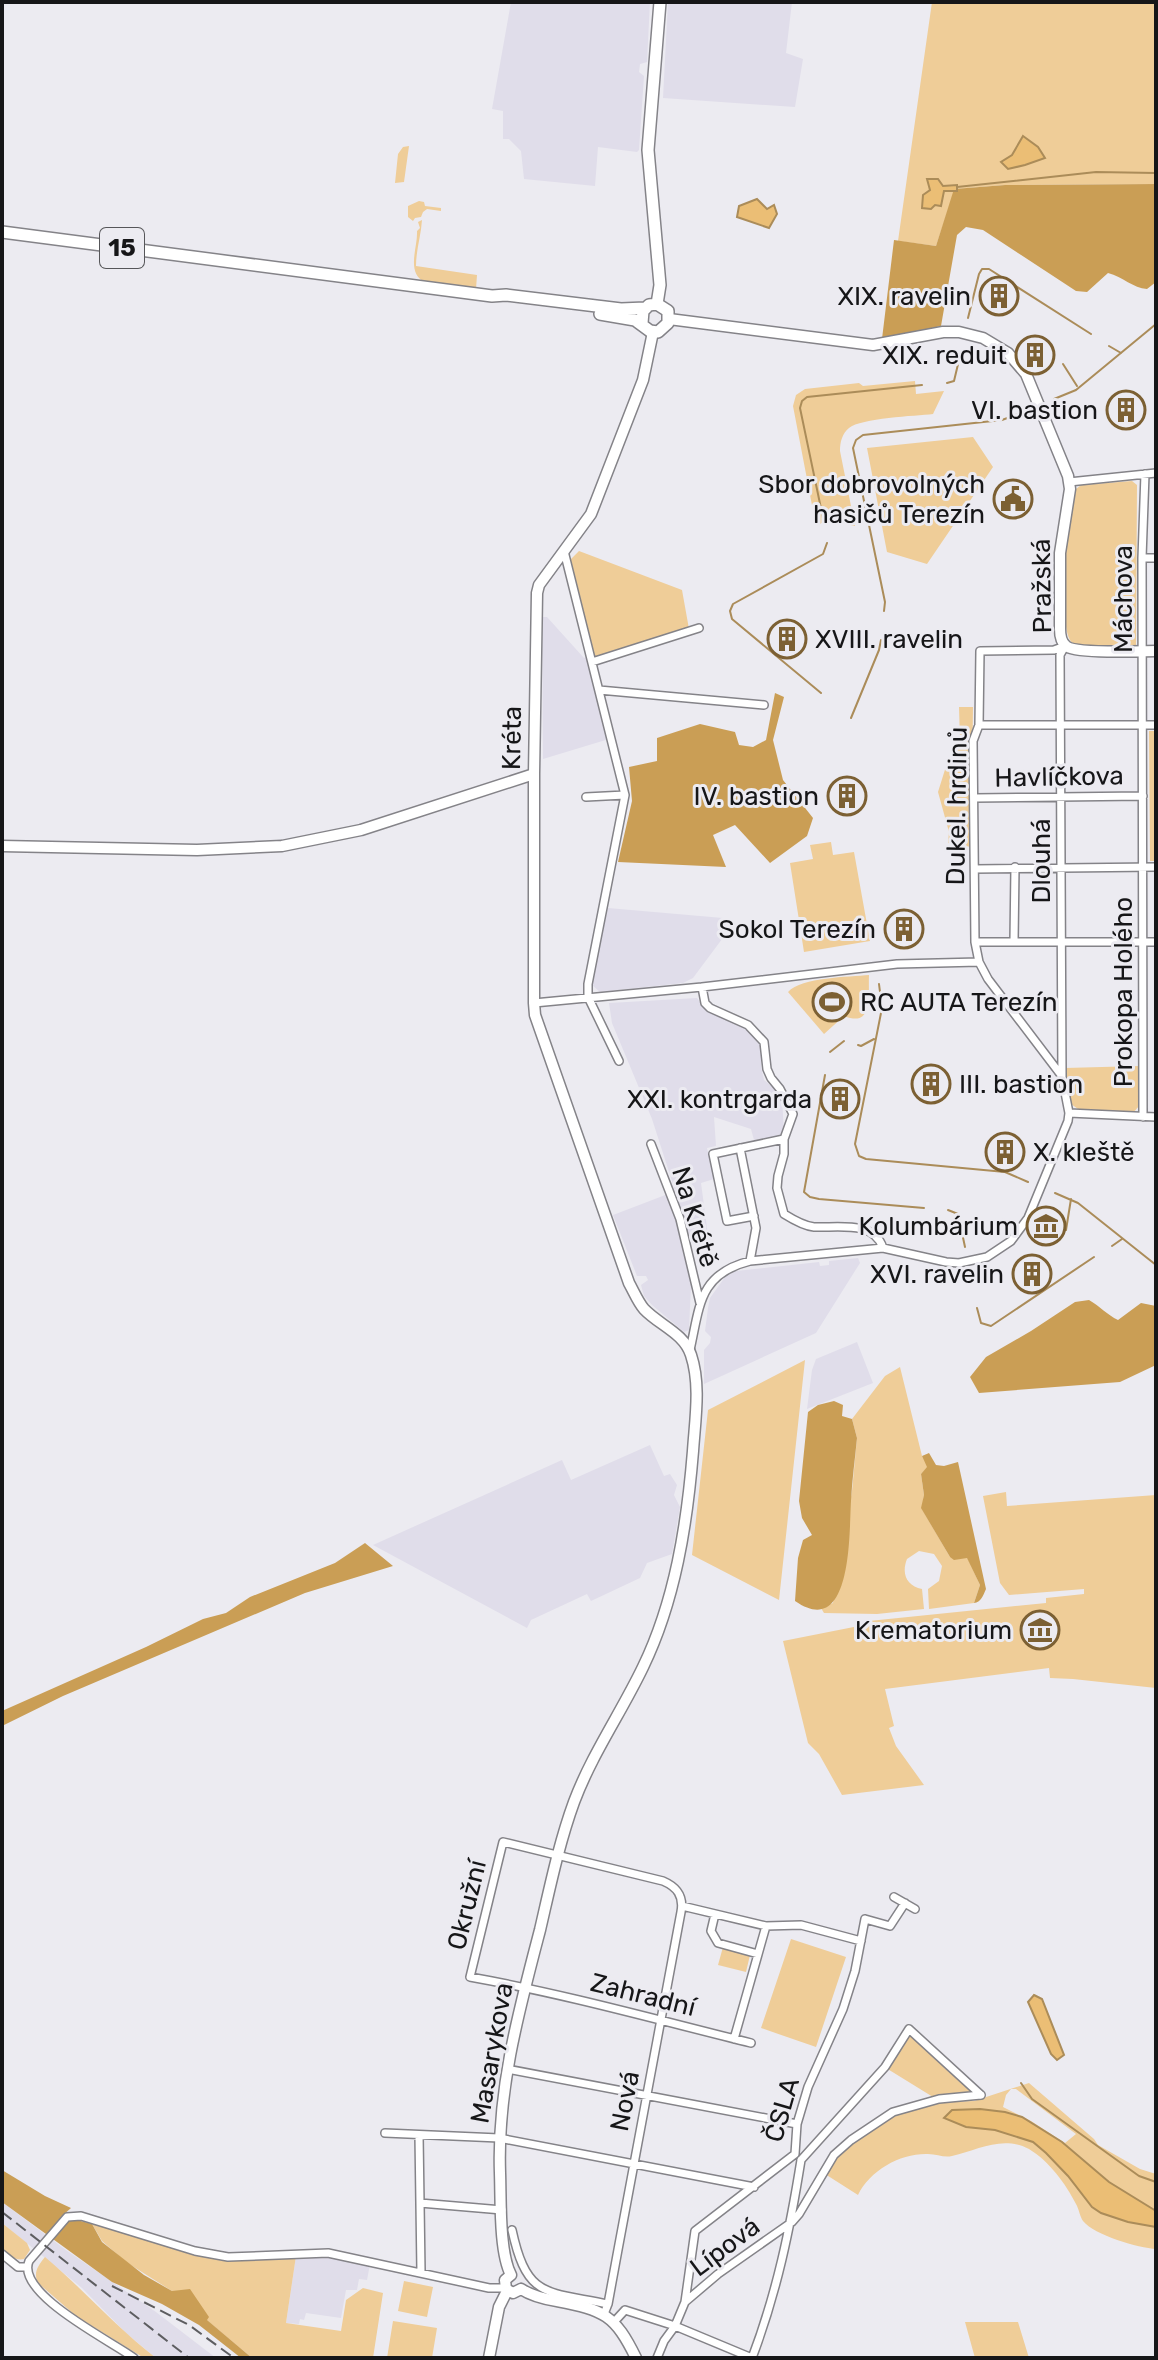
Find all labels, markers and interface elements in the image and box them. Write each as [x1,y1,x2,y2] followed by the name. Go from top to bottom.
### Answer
[100,228,144,268] road number: 15
[978,275,1020,317] building icon: XIX. ravelin
[837,281,971,312] place label: XIX. ravelin
[1014,334,1056,376] building icon: XIX. reduit
[882,340,1007,371] place label: XIX. reduit
[1105,389,1147,431] building icon: VI. bastion
[971,395,1098,426] place label: VI. bastion
[758,469,985,530] place label: Sbor dobrovolných hasičů Terezín
[992,478,1034,520] public building icon: Sbor dobrovolných hasičů Terezín
[1026,538,1058,634] street label: Pražská
[1108,545,1139,653] street label: Máchova
[766,618,808,660] building icon: XVIII. ravelin
[815,624,963,655] place label: XVIII. ravelin
[496,706,528,770] street label: Kréta
[940,726,974,886] street label: Dukel. hrdinů
[994,760,1124,794] street label: Havlíčkova
[826,775,868,817] building icon: IV. bastion
[694,781,819,812] place label: IV. bastion
[1026,819,1057,904] street label: Dlouhá
[1108,897,1139,1087] street label: Prokopa Holého
[883,908,925,950] building icon: Sokol Terezín
[719,914,876,945] place label: Sokol Terezín
[811,981,853,1023] sports icon: RC AUTA Terezín
[860,987,1057,1018] place label: RC AUTA Terezín
[910,1063,952,1105] building icon: III. bastion
[959,1069,1083,1100] place label: III. bastion
[819,1078,861,1120] building icon: XXI. kontrgarda
[627,1084,812,1115] place label: XXI. kontrgarda
[984,1131,1026,1173] building icon: X. kleště
[1033,1137,1135,1168] place label: X. kleště
[665,1163,725,1271] street label: Na Krétě
[1025,1205,1067,1247] museum icon: Kolumbárium
[858,1211,1018,1242] place label: Kolumbárium
[1011,1253,1053,1295] building icon: XVI. ravelin
[870,1259,1004,1290] place label: XVI. ravelin
[1019,1609,1061,1651] museum icon: Krematorium
[855,1615,1012,1646] place label: Krematorium
[441,1855,494,1953] street label: Okružní
[587,1967,700,2023] street label: Zahradní
[464,1980,520,2126] street label: Masarykova
[604,2068,646,2134] street label: Nová
[758,2074,806,2146] street label: ČSLA
[684,2211,766,2283] street label: Lípová

